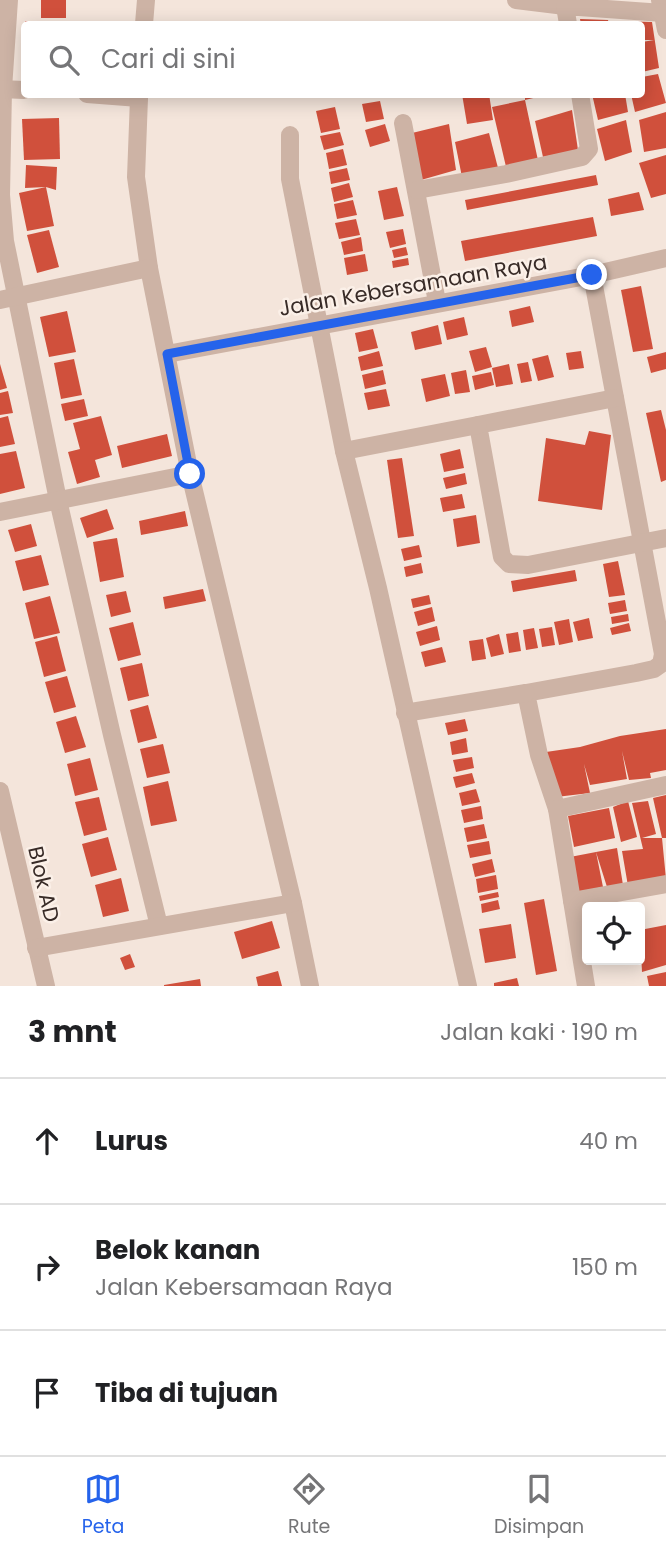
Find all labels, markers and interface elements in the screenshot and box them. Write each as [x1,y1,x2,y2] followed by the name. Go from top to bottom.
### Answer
[21,21,645,98] search box
[45,41,83,79] icon: search
[101,41,236,77] text: Cari di sini
[277,247,549,323] street label: Jalan Kebersamaan Raya
[576,259,607,290] route end
[174,458,205,489] route start
[21,843,67,925] street label: Blok AD
[582,902,645,965] map controls
[582,902,645,965] button: locate
[28,1010,117,1053] text: 3 mnt
[440,1016,638,1048] text: Jalan kaki · 190 m
[28,1122,66,1160] icon: ahead
[95,1123,168,1159] text: Lurus
[579,1125,638,1157] text: 40 m
[95,1232,260,1268] text: Belok kanan
[28,1248,66,1286] icon: right
[572,1251,638,1283] text: 150 m
[95,1271,392,1303] text: Jalan Kebersamaan Raya
[28,1374,66,1412] icon: arrive
[95,1375,278,1411] text: Tiba di tujuan
[82,1470,124,1541] tab: Peta
[288,1470,330,1541] tab: Rute
[494,1470,584,1541] tab: Disimpan

